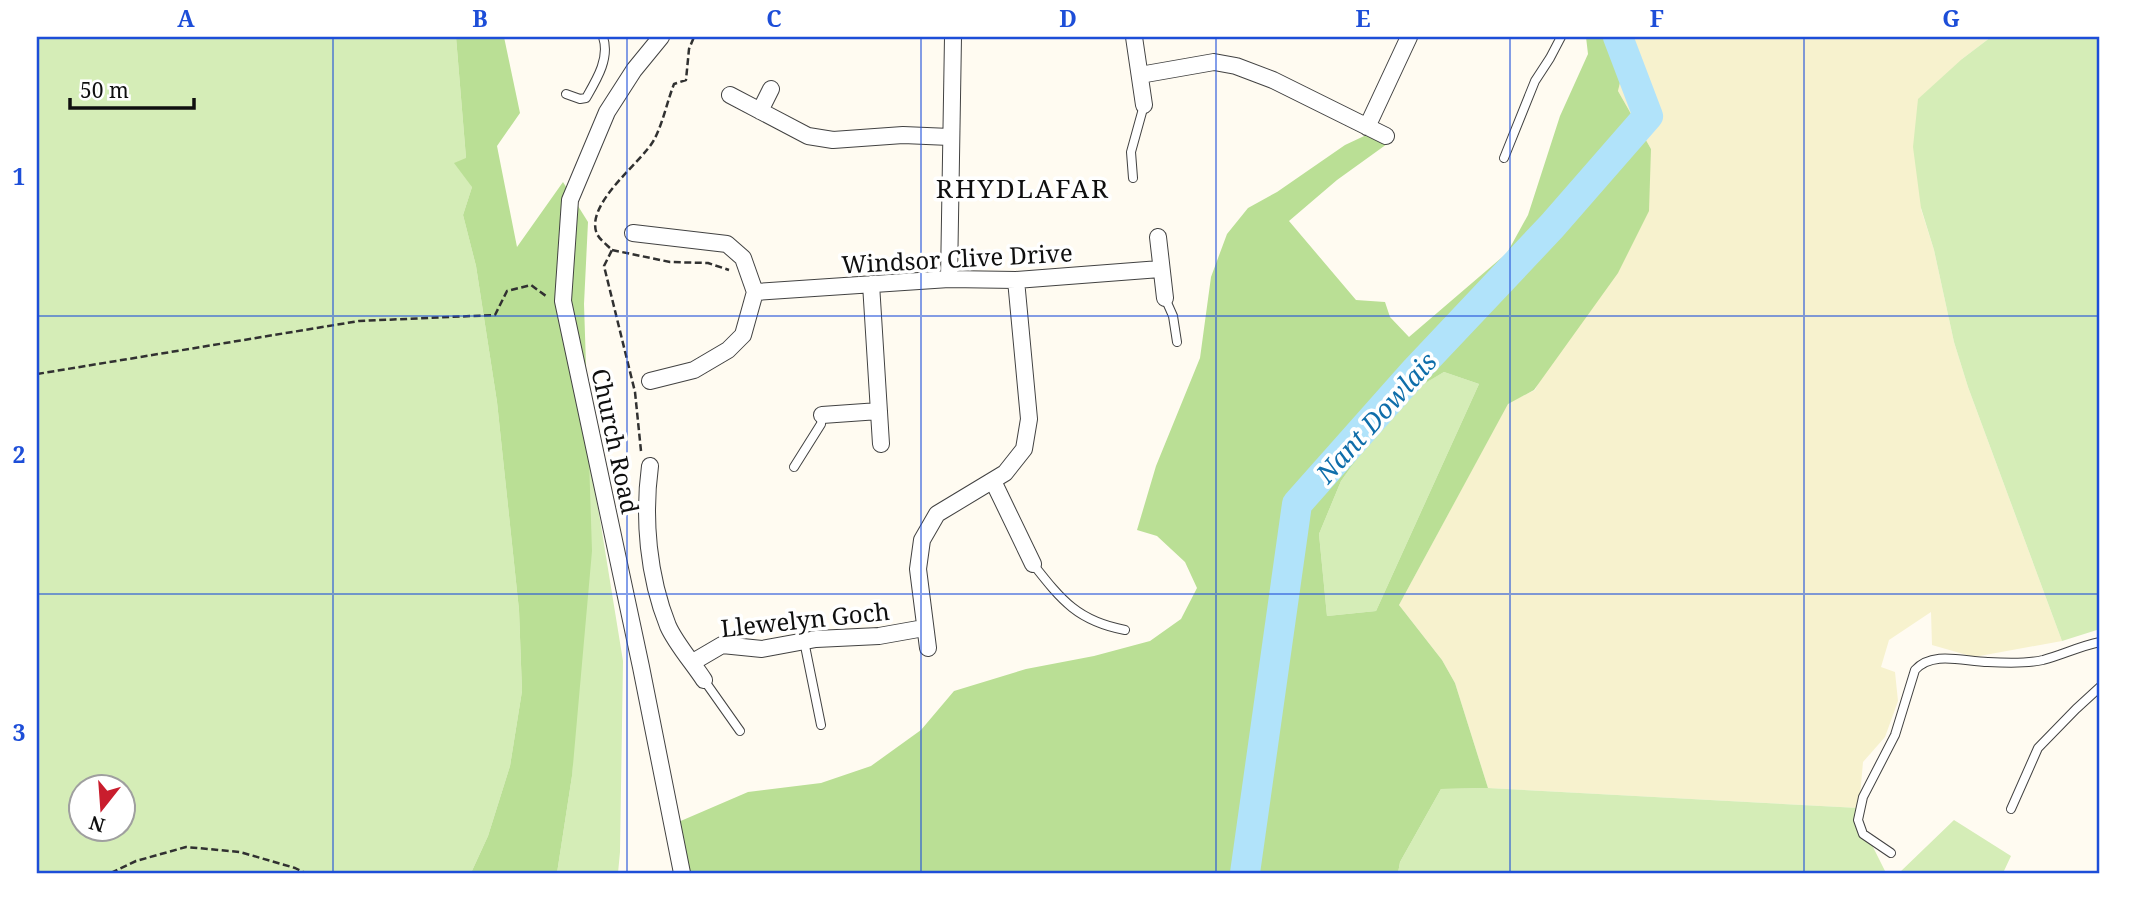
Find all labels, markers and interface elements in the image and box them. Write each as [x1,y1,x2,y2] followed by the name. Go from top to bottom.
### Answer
[177,2,195,34] text: A
[472,2,488,34] text: B
[766,2,782,34] text: C
[1059,2,1077,34] text: D
[1355,2,1371,34] text: E
[1650,2,1664,34] text: F
[1942,2,1960,34] text: G
[70,66,194,110] scale bar
[80,76,129,104] text: 50 m
[13,160,26,192] text: 1
[936,170,1110,206] district label: RHYDLAFAR
[841,235,1073,281] street label: Windsor Clive Drive
[1307,344,1445,491] water label: Nant Dowlais
[585,365,648,517] street label: Church Road
[13,438,26,470] text: 2
[719,594,891,644] street label: Llewelyn Goch
[13,716,26,748] text: 3
[66,774,136,844] north arrow
[86,810,108,839] text: N

